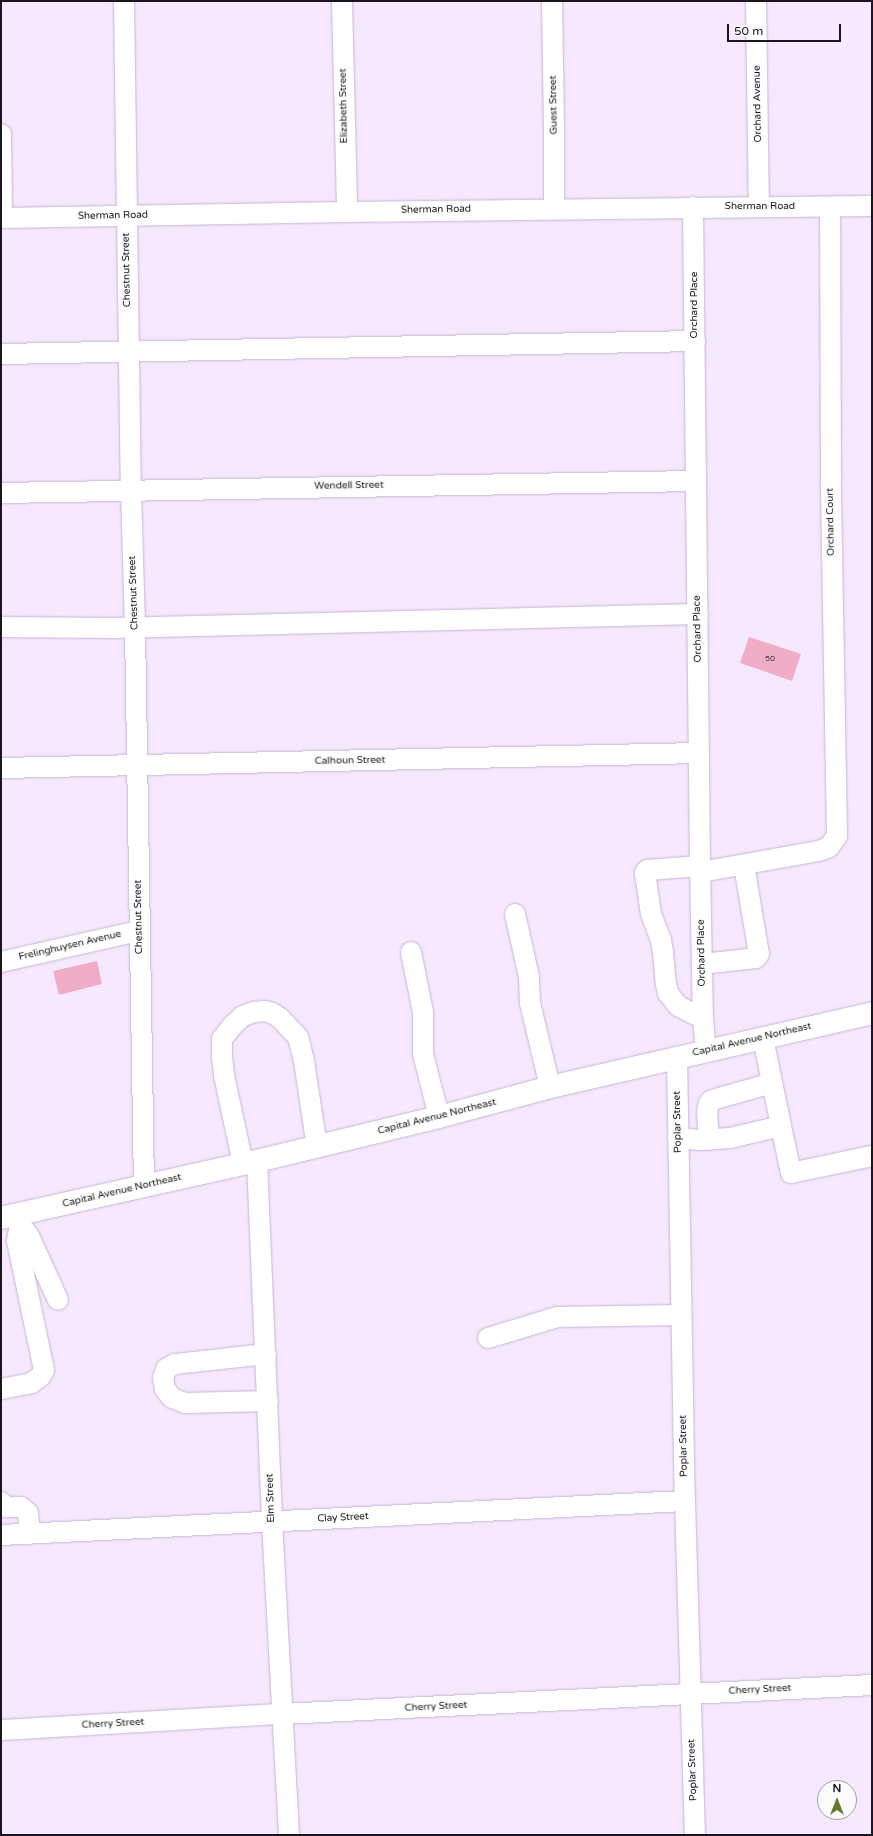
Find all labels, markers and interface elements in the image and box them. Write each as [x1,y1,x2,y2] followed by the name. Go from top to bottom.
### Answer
[729,16,843,42] scale bar
[734,24,763,38] text: 50 m
[751,65,765,143] street label: Orchard Avenue
[337,68,351,144] street label: Elizabeth Street
[547,75,561,135] street label: Guest Street
[725,201,795,213] street label: Sherman Road
[401,203,471,217] street label: Sherman Road
[78,209,148,223] street label: Sherman Road
[120,233,134,307] street label: Chestnut Street
[689,271,701,339] street label: Orchard Place
[314,479,384,493] street label: Wendell Street
[824,488,838,556] street label: Orchard Court
[127,556,141,630] street label: Chestnut Street
[691,595,705,663] street label: Orchard Place
[765,654,775,664] house number: 50
[315,754,385,768] street label: Calhoun Street
[132,880,146,954] street label: Chestnut Street
[695,919,709,987] street label: Orchard Place
[18,928,122,964] street label: Frelinghuysen Avenue
[691,1020,813,1060] street label: Capital Avenue Northeast
[671,1091,685,1153] street label: Poplar Street
[376,1096,498,1138] street label: Capital Avenue Northeast
[61,1171,183,1211] street label: Capital Avenue Northeast
[677,1415,691,1477] street label: Poplar Street
[264,1473,278,1523] street label: Elm Street
[317,1511,369,1525] street label: Clay Street
[728,1682,792,1698] street label: Cherry Street
[404,1699,468,1715] street label: Cherry Street
[81,1716,145,1732] street label: Cherry Street
[686,1739,700,1801] street label: Poplar Street
[817,1780,857,1820] north arrow
[833,1782,841,1795] text: N

